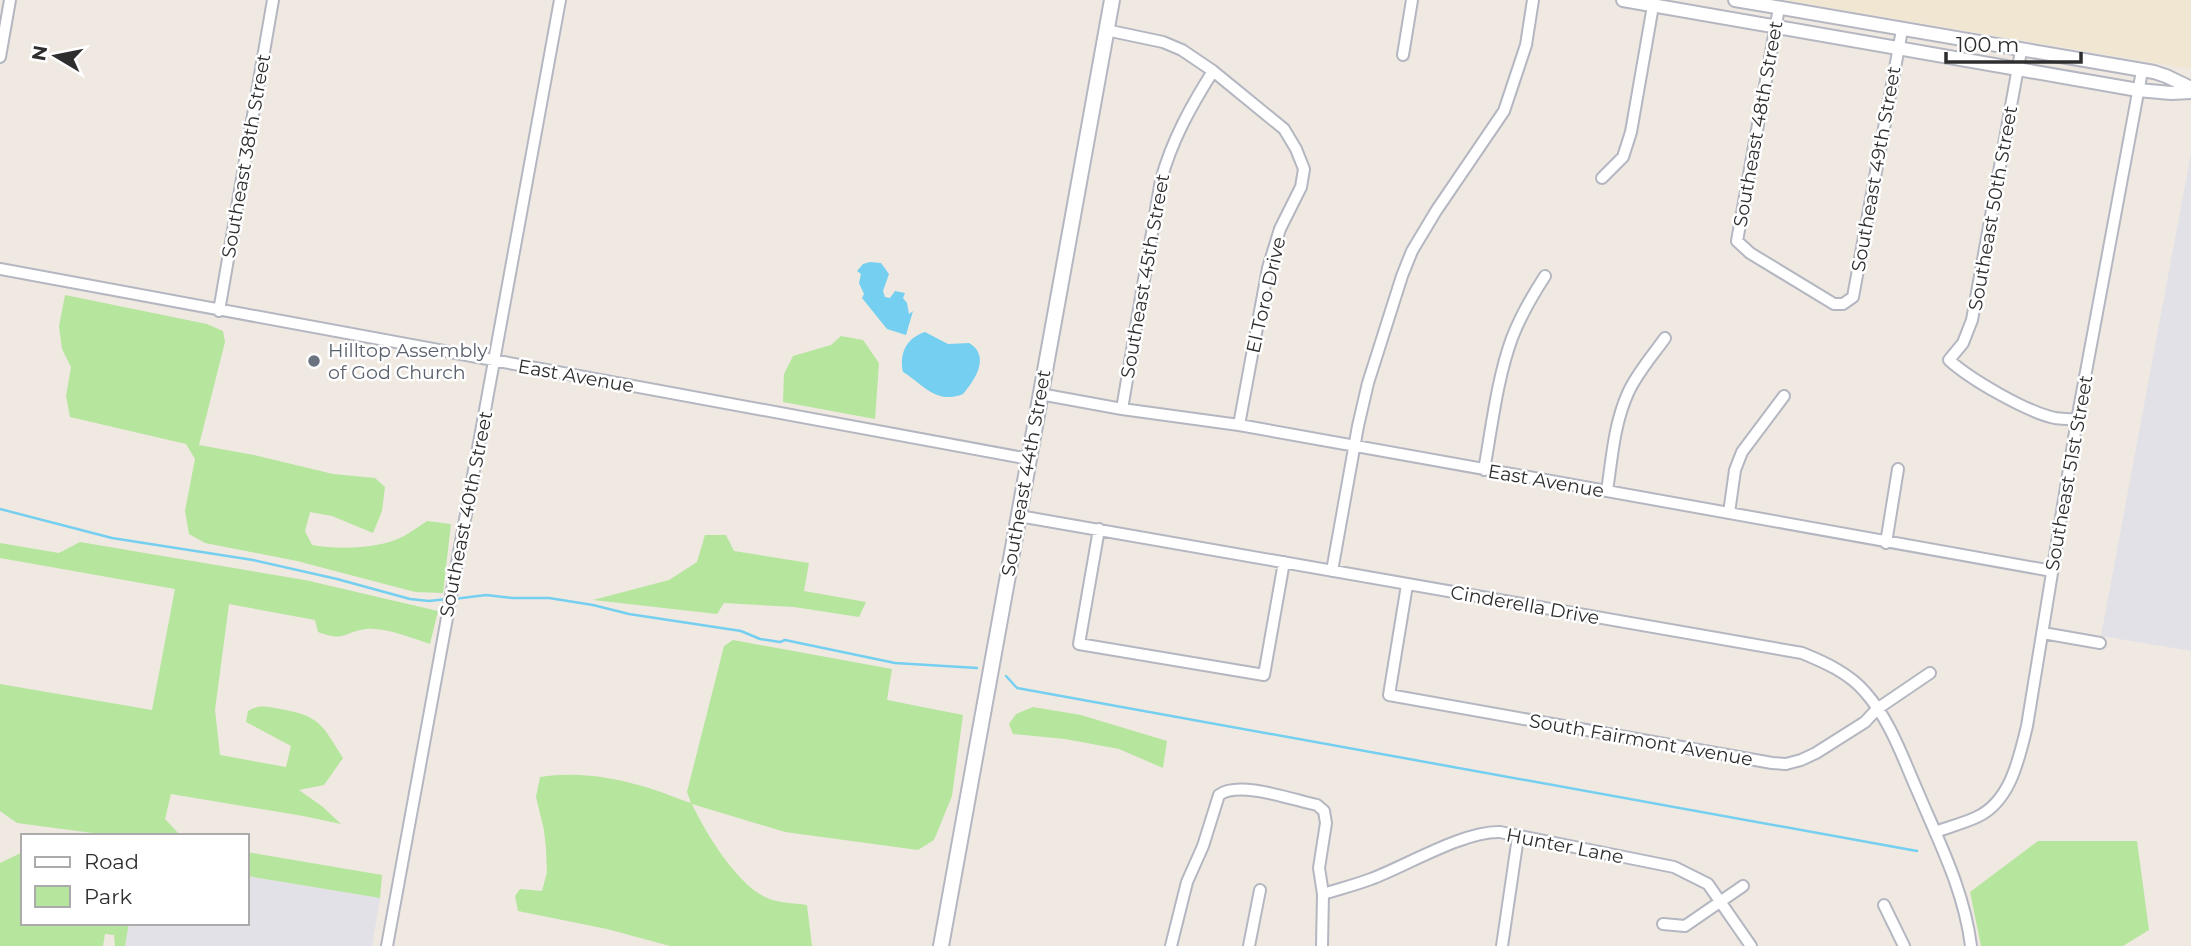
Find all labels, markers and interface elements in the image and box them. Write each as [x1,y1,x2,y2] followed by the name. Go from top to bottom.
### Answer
[1729,19,1788,229] street label: Southeast 48th Street
[21,21,91,91] north arrow
[1946,21,2081,65] scale bar
[1956,32,2019,57] text: 100 m
[27,44,52,63] text: N
[217,52,275,260] street label: Southeast 38th Street
[1847,64,1905,274] street label: Southeast 49th Street
[1964,103,2022,312] street label: Southeast 50th Street
[1116,172,1174,380] street label: Southeast 45th Street
[1241,235,1291,355] street label: El Toro Drive
[328,339,488,384] place label: Hilltop Assembly of God Church
[306,353,322,369] marker: Hilltop Assembly of God Church
[516,354,636,398] street label: East Avenue
[996,368,1056,578] street label: Southeast 44th Street
[2040,373,2098,573] street label: Southeast 51st Street
[435,409,497,619] street label: Southeast 40th Street
[1486,459,1606,503] street label: East Avenue
[1449,581,1601,629] street label: Cinderella Drive
[1527,709,1755,771] street label: South Fairmont Avenue
[1504,823,1626,869] street label: Hunter Lane
[21,834,248,925] legend
[84,849,139,874] text: Road
[84,884,132,909] text: Park

